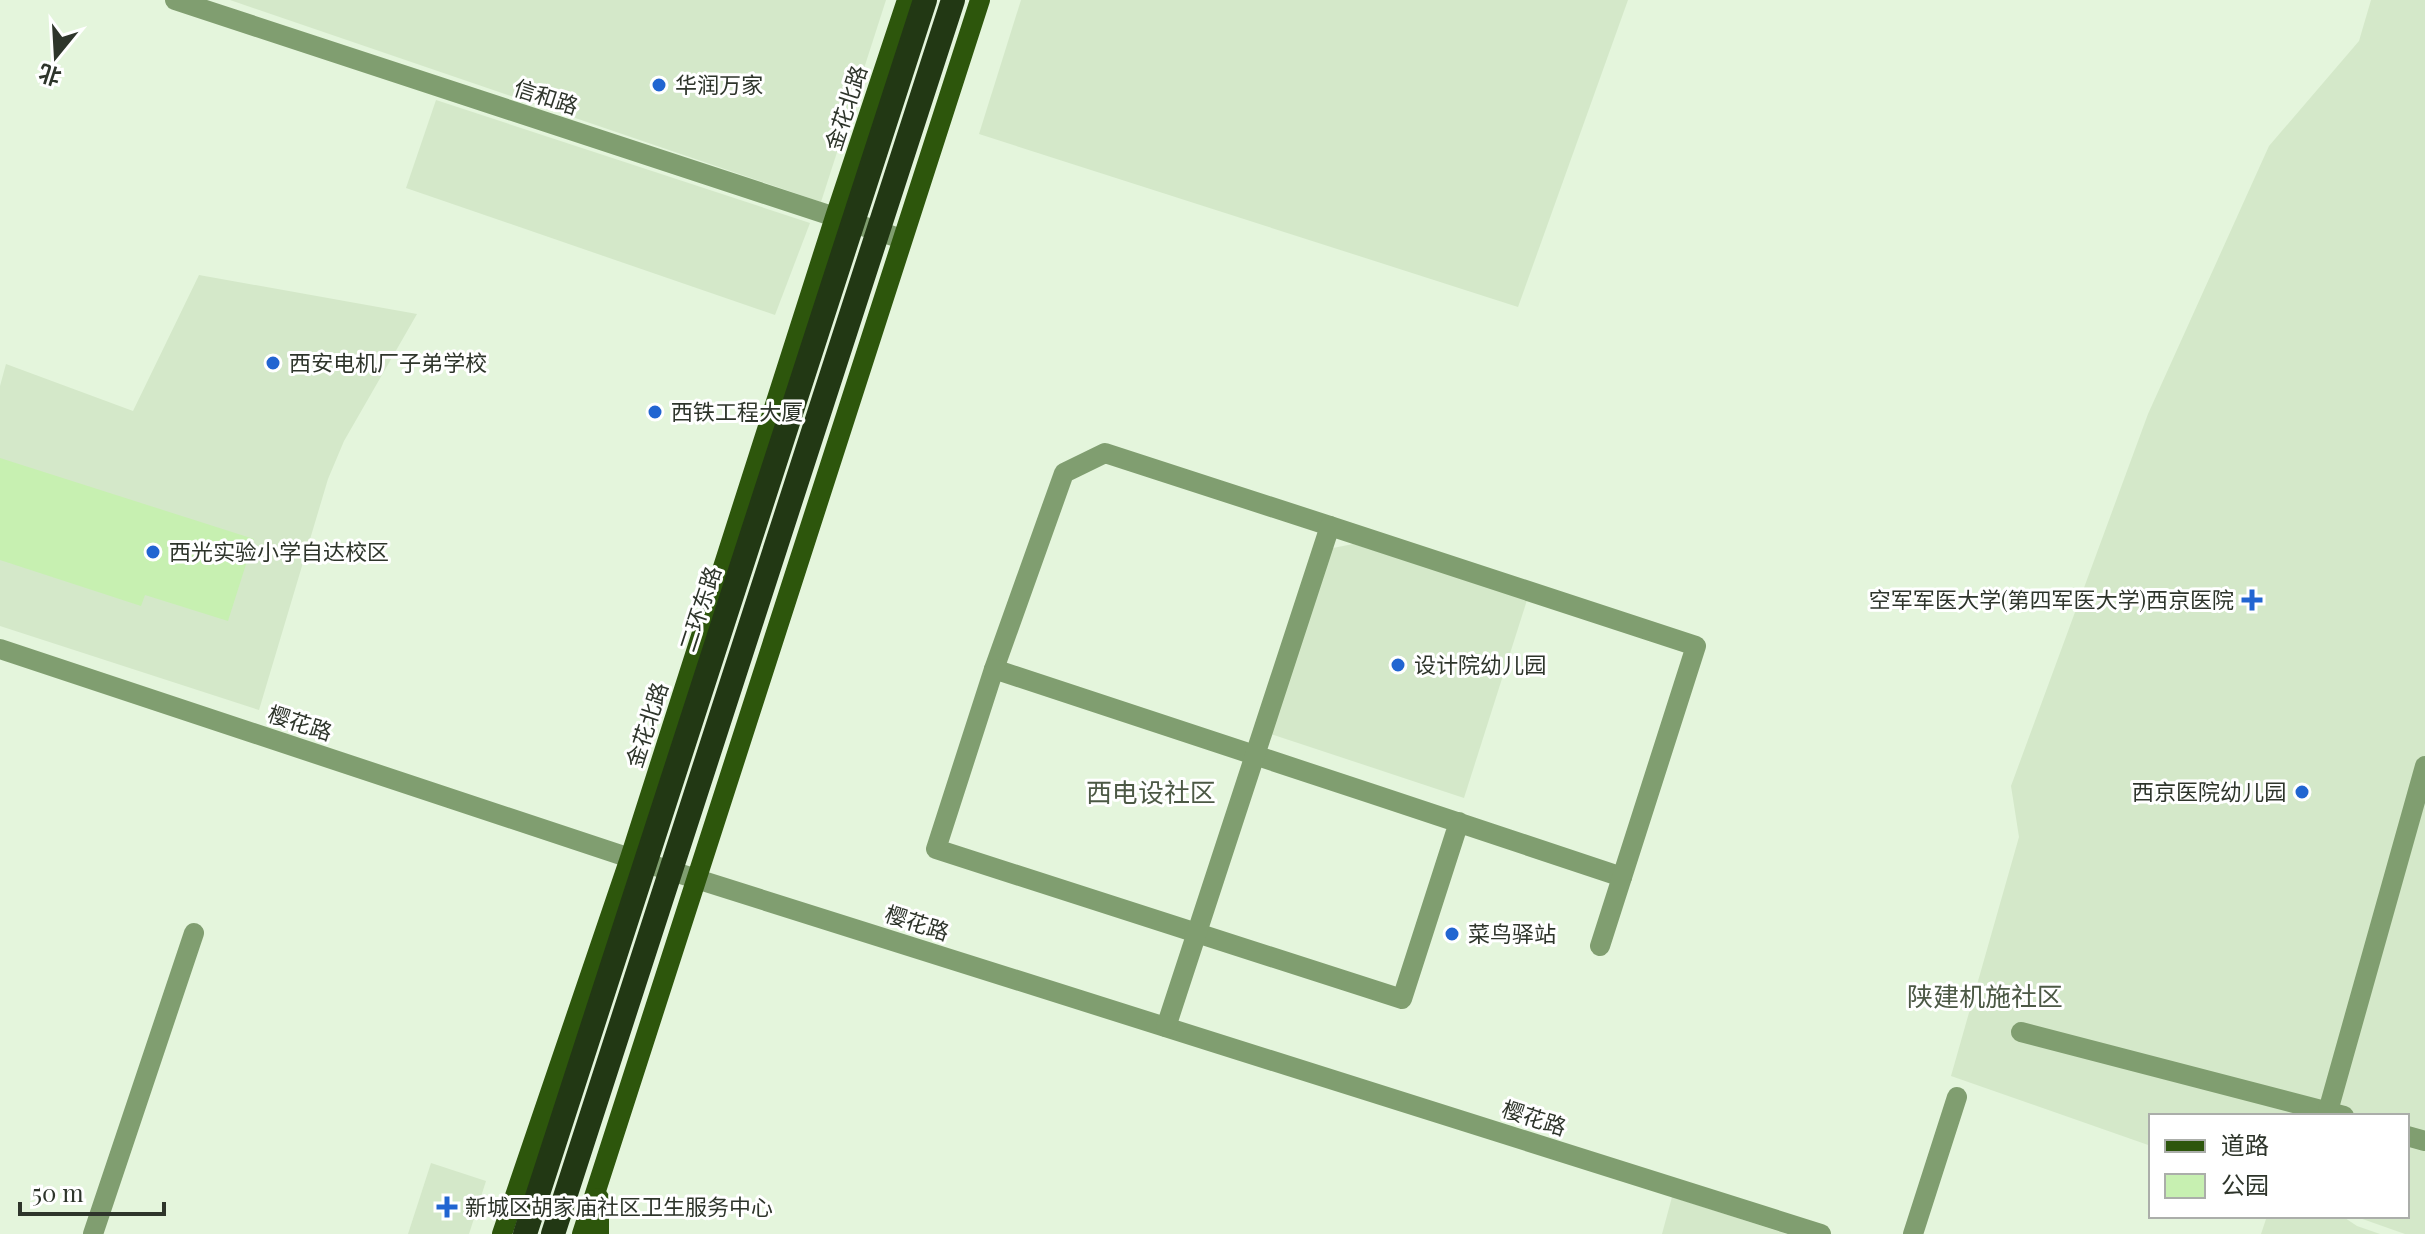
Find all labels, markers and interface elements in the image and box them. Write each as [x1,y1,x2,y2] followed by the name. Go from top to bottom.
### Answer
[16,16,96,96] north arrow
[34,58,65,94] text: 北
[817,61,873,154] street label: 金花北路
[675,69,763,99] place label: 华润万家
[510,72,582,121] street label: 信和路
[650,76,668,94] marker: 华润万家
[289,347,487,377] place label: 西安电机厂子弟学校
[264,354,282,372] marker: 西安电机厂子弟学校
[671,396,803,426] place label: 西铁工程大厦
[646,403,664,421] marker: 西铁工程大厦
[169,536,389,566] place label: 西光实验小学自达校区
[144,543,162,561] marker: 西光实验小学自达校区
[671,562,727,655] street label: 二环东路
[1869,584,2234,614] place label: 空军军医大学(第四军医大学)西京医院
[2241,589,2263,611] marker: 空军军医大学(第四军医大学)西京医院
[1414,649,1546,679] place label: 设计院幼儿园
[1389,656,1407,674] marker: 设计院幼儿园
[618,678,674,771] street label: 金花北路
[264,698,336,747] street label: 樱花路
[1086,774,1216,809] district label: 西电设社区
[2132,776,2286,806] place label: 西京医院幼儿园
[2293,783,2311,801] marker: 西京医院幼儿园
[881,898,953,947] street label: 樱花路
[1468,918,1556,948] place label: 菜鸟驿站
[1443,925,1461,943] marker: 菜鸟驿站
[1907,978,2063,1013] district label: 陕建机施社区
[1498,1093,1570,1142] street label: 樱花路
[2149,1114,2409,1218] legend
[2221,1128,2269,1160] text: 道路
[20,1166,164,1216] scale bar
[2221,1168,2269,1200] text: 公园
[32,1176,84,1208] text: 50 m
[465,1191,773,1221] place label: 新城区胡家庙社区卫生服务中心
[436,1196,458,1218] marker: 新城区胡家庙社区卫生服务中心

